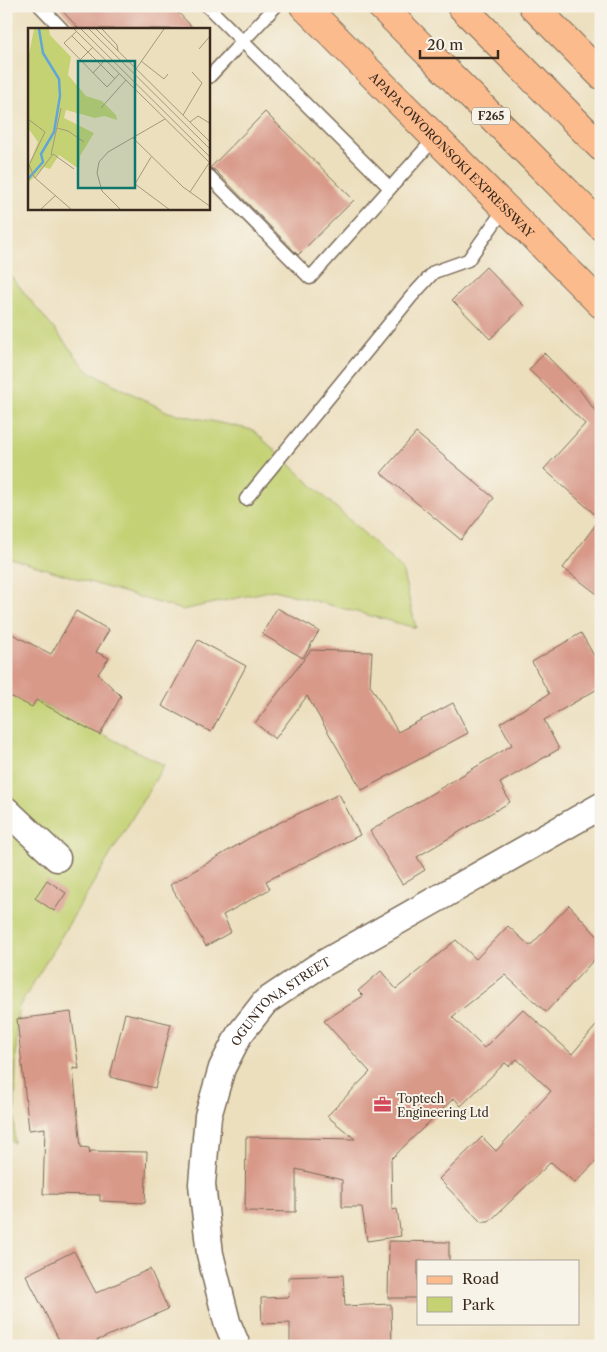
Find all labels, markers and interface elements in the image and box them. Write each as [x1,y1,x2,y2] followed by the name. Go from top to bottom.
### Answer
[28,28,210,210] inset map
[420,28,497,60] scale bar
[427,35,463,54] text: 20 m
[366,68,538,241] street label: APAPA-OWORONSOKI EXPRESSWAY
[472,108,510,124] road number: F265
[227,953,333,1048] street label: OGUNTONA STREET
[397,1091,490,1120] place label: Toptech Engineering Ltd
[373,1095,393,1115] office icon: Toptech Engineering Ltd
[417,1260,580,1324] legend
[462,1269,499,1288] text: Road
[462,1295,496,1314] text: Park

